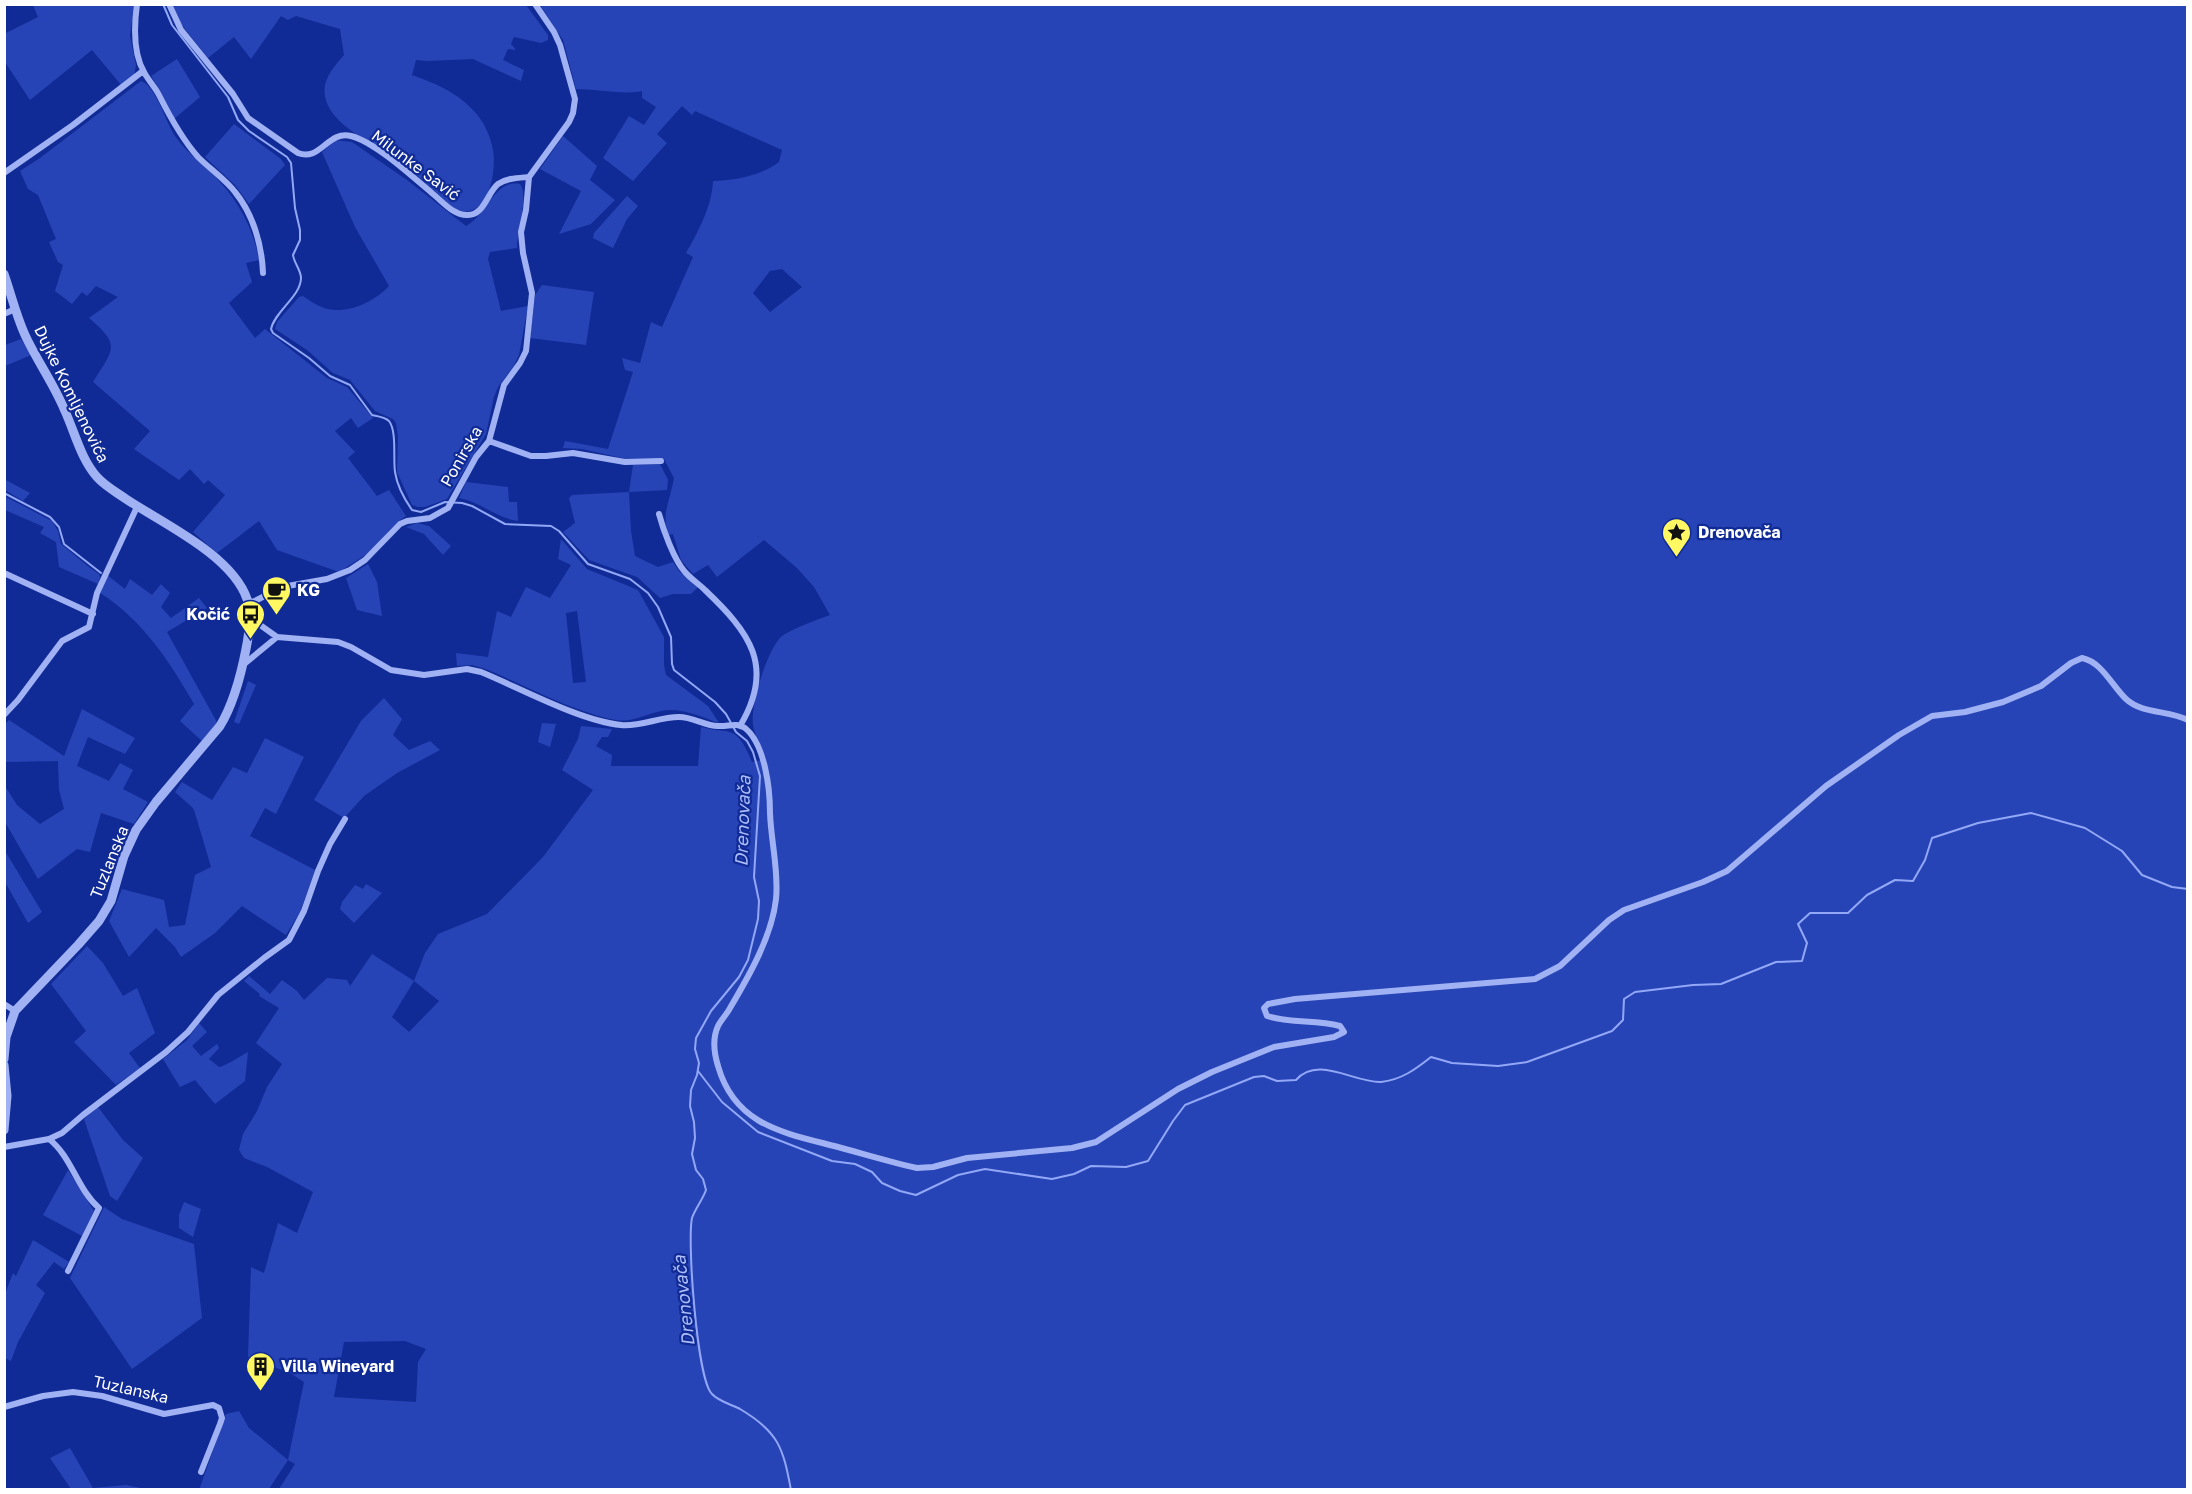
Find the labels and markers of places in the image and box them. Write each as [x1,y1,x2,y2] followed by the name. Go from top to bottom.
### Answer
[1661,516,1693,558] place icon: Drenovača
[1698,522,1781,542] place label: Drenovača
[260,574,292,616] cafe icon: KG
[297,580,320,600] place label: KG
[235,598,267,640] bus stop icon: Kočić
[186,604,230,624] place label: Kočić
[244,1350,276,1392] building icon: Villa Wineyard
[281,1356,394,1376] place label: Villa Wineyard

